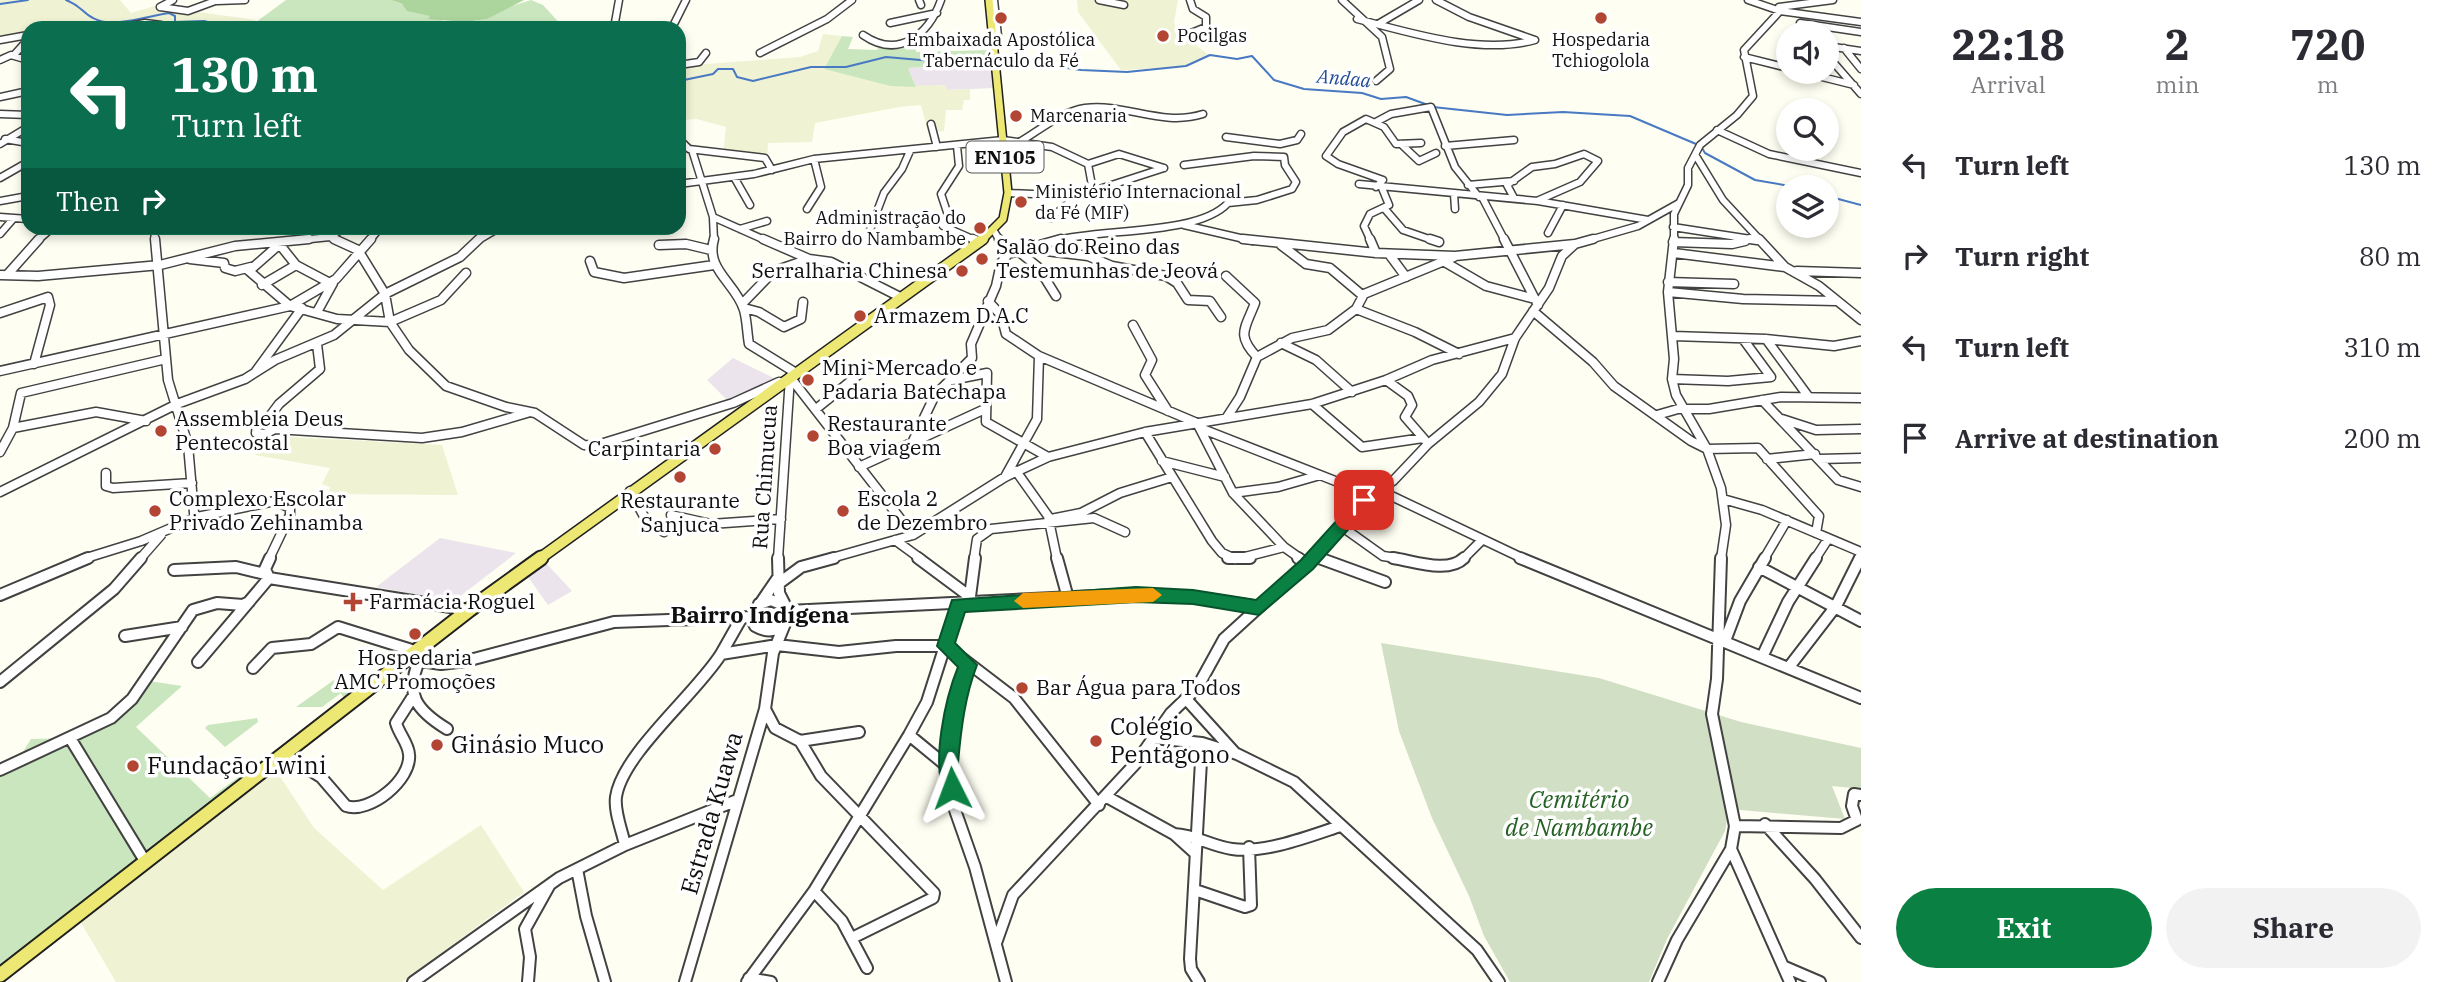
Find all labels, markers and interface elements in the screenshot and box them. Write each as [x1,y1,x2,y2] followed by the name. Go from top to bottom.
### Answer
[993,10,1009,26] marker: Embaixada Apostólica Tabernáculo da Fé
[1593,10,1609,26] marker: Hospedaria Tchiogolola
[1951,17,2065,72] text: 22:18
[2165,17,2190,72] text: 2
[2290,17,2365,72] text: 720
[1776,21,1839,238] map controls
[1776,21,1839,84] button: sound
[1177,24,1247,47] place label: Pocilgas
[907,28,1096,72] place label: Embaixada Apostólica Tabernáculo da Fé
[1155,28,1171,44] marker: Pocilgas
[1552,28,1650,72] place label: Hospedaria Tchiogolola
[171,42,318,105] text: 130 m
[56,49,147,140] icon: left
[1314,64,1373,92] water label: Andaa
[1971,69,2046,99] text: Arrival
[2156,69,2199,99] text: min
[2317,69,2339,99] text: m
[1776,98,1839,161] button: search
[171,104,302,146] text: Turn left
[1030,104,1127,127] place label: Marcenaria
[1008,108,1024,124] marker: Marcenaria
[967,141,1044,172] road number: EN105
[1896,146,1934,184] icon: left
[1955,148,2069,182] text: Turn left
[2343,148,2421,182] text: 130 m
[1776,175,1839,238] button: layers
[1035,180,1241,224] place label: Ministério Internacional da Fé (MIF)
[134,182,172,220] icon: right
[56,184,120,218] text: Then
[1013,194,1029,210] marker: Ministério Internacional da Fé (MIF)
[783,206,966,250] place label: Administração do Bairro do Nambambe
[972,220,988,236] marker: Administração do Bairro do Nambambe
[996,232,1218,284] place label: Salão do Reino das Testemunhas de Jeová
[1896,237,1934,275] icon: right
[1955,239,2089,273] text: Turn right
[2359,239,2421,273] text: 80 m
[974,251,990,267] marker: Salão do Reino das Testemunhas de Jeová
[751,256,948,284] place label: Serralharia Chinesa
[954,263,970,279] marker: Serralharia Chinesa
[874,301,1029,329] place label: Armazem D.A.C
[852,308,868,324] marker: Armazem D.A.C
[1896,328,1934,366] icon: left
[1955,330,2069,364] text: Turn left
[2343,330,2421,364] text: 310 m
[822,353,1007,405] place label: Mini-Mercado e Padaria Batechapa
[800,372,816,388] marker: Mini-Mercado e Padaria Batechapa
[175,404,343,456] place label: Assembleia Deus Pentecostal
[745,404,783,550] street label: Rua Chimucua
[827,409,947,461] place label: Restaurante Boa viagem
[1896,419,1934,457] icon: arrive
[1955,421,2219,455] text: Arrive at destination
[2343,421,2421,455] text: 200 m
[153,423,169,439] marker: Assembleia Deus Pentecostal
[805,428,821,444] marker: Restaurante Boa viagem
[588,434,701,462] place label: Carpintaria
[707,441,723,457] marker: Carpintaria
[672,469,688,485] marker: Restaurante Sanjuca
[1334,470,1394,530] pin
[1345,481,1383,519] icon: arrive
[169,484,363,536] place label: Complexo Escolar Privado Zehinamba
[857,484,987,536] place label: Escola 2 de Dezembro
[620,486,740,538] place label: Restaurante Sanjuca
[147,503,163,519] marker: Complexo Escolar Privado Zehinamba
[835,503,851,519] marker: Escola 2 de Dezembro
[369,587,535,615] place label: Farmácia Roguel
[343,592,363,612] marker: Farmácia Roguel
[670,599,850,629] district label: Bairro Indígena
[407,626,423,642] marker: Hospedaria AMC Promoções
[334,643,496,695] place label: Hospedaria AMC Promoções
[1036,673,1241,701] place label: Bar Água para Todos
[1014,680,1030,696] marker: Bar Água para Todos
[1110,710,1230,770] place label: Colégio Pentágono
[451,728,604,760] place label: Ginásio Muco
[672,728,750,898] street label: Estrada Kuawa
[1088,733,1104,749] marker: Colégio Pentágono
[429,737,445,753] marker: Ginásio Muco
[147,749,326,781] place label: Fundação Lwini
[915,751,989,825] position arrow
[125,758,141,774] marker: Fundação Lwini
[1505,783,1653,843] park label: Cemitério de Nambambe
[1896,888,2152,968] button: Exit
[2166,888,2421,968] button: Share

